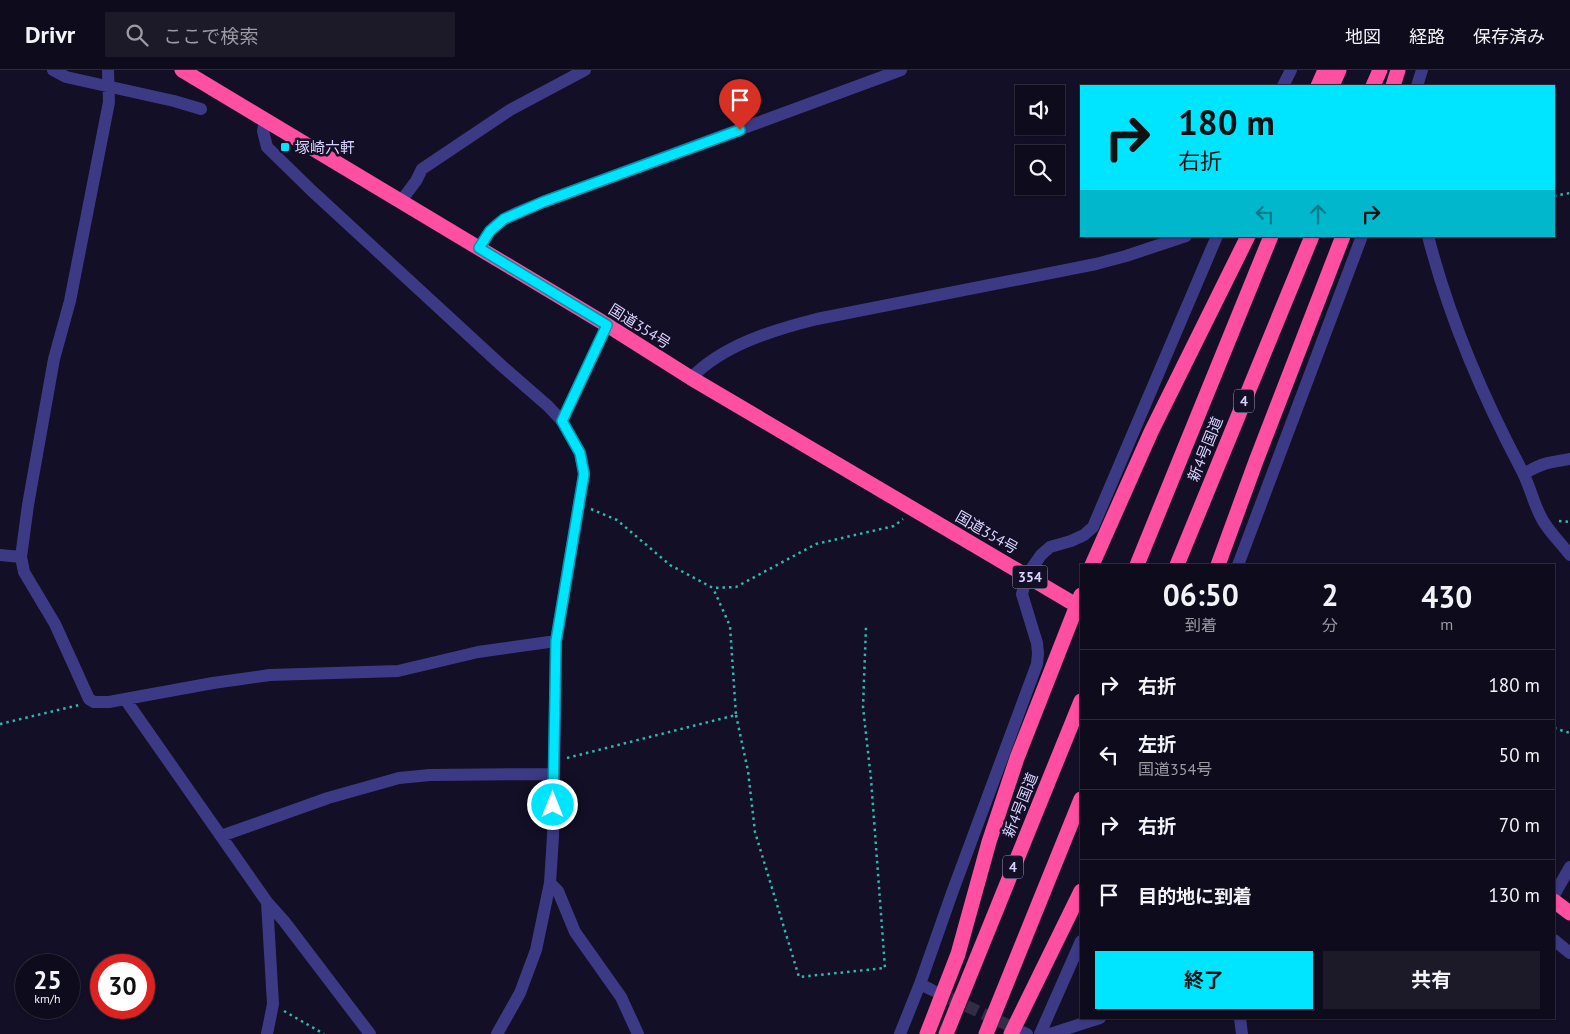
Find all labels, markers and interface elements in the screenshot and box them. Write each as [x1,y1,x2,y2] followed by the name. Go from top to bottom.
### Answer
[105,12,455,57] search box
[25,19,75,50] text: Drivr
[123,21,151,49] icon: search
[163,24,258,48] text: ここで検索
[1345,25,1381,48] text: 地図
[1409,25,1445,48] text: 経路
[1473,25,1545,48] text: 保存済み
[719,79,761,130] pin
[1015,85,1065,195] map controls
[1015,85,1065,135] button: sound
[726,86,754,114] icon: arrive
[1178,99,1275,145] text: 180 m
[1095,105,1160,170] icon: right
[295,138,355,157] place label: 塚崎六軒
[279,141,291,153] marker: 塚崎六軒
[1015,145,1065,195] button: search
[1178,147,1222,175] text: 右折
[1251,200,1279,228] icon: left
[1304,200,1332,228] icon: ahead
[1357,200,1385,228] icon: right
[605,300,675,352] street label: 国道354号
[1234,390,1254,412] road number: 4
[1183,414,1227,484] street label: 新4号国道
[952,506,1022,558] street label: 国道354号
[1012,566,1048,588] road number: 354
[1163,575,1239,614] text: 06:50
[1322,575,1339,614] text: 2
[1421,577,1472,616] text: 430
[1440,614,1453,634] text: m
[1185,615,1217,635] text: 到着
[1322,615,1338,635] text: 分
[1095,671,1123,699] icon: right
[1488,673,1540,697] text: 180 m
[1138,674,1176,698] text: 右折
[1138,732,1176,756] text: 左折
[1095,741,1123,769] icon: left
[1499,743,1540,767] text: 50 m
[1138,759,1212,779] text: 国道354号
[998,770,1042,840] street label: 新4号国道
[526,778,578,830] position arrow
[1095,811,1123,839] icon: right
[1499,813,1540,837] text: 70 m
[1138,814,1176,838] text: 右折
[1003,856,1023,879] road number: 4
[1095,881,1123,909] icon: arrive
[1488,883,1540,907] text: 130 m
[1138,884,1252,908] text: 目的地に到着
[1095,951,1313,1009] button: 終了
[1323,951,1540,1009] button: 共有
[90,954,155,1019] speed limit sign: 30
[33,964,62,996] text: 25
[34,991,61,1006] text: km/h

